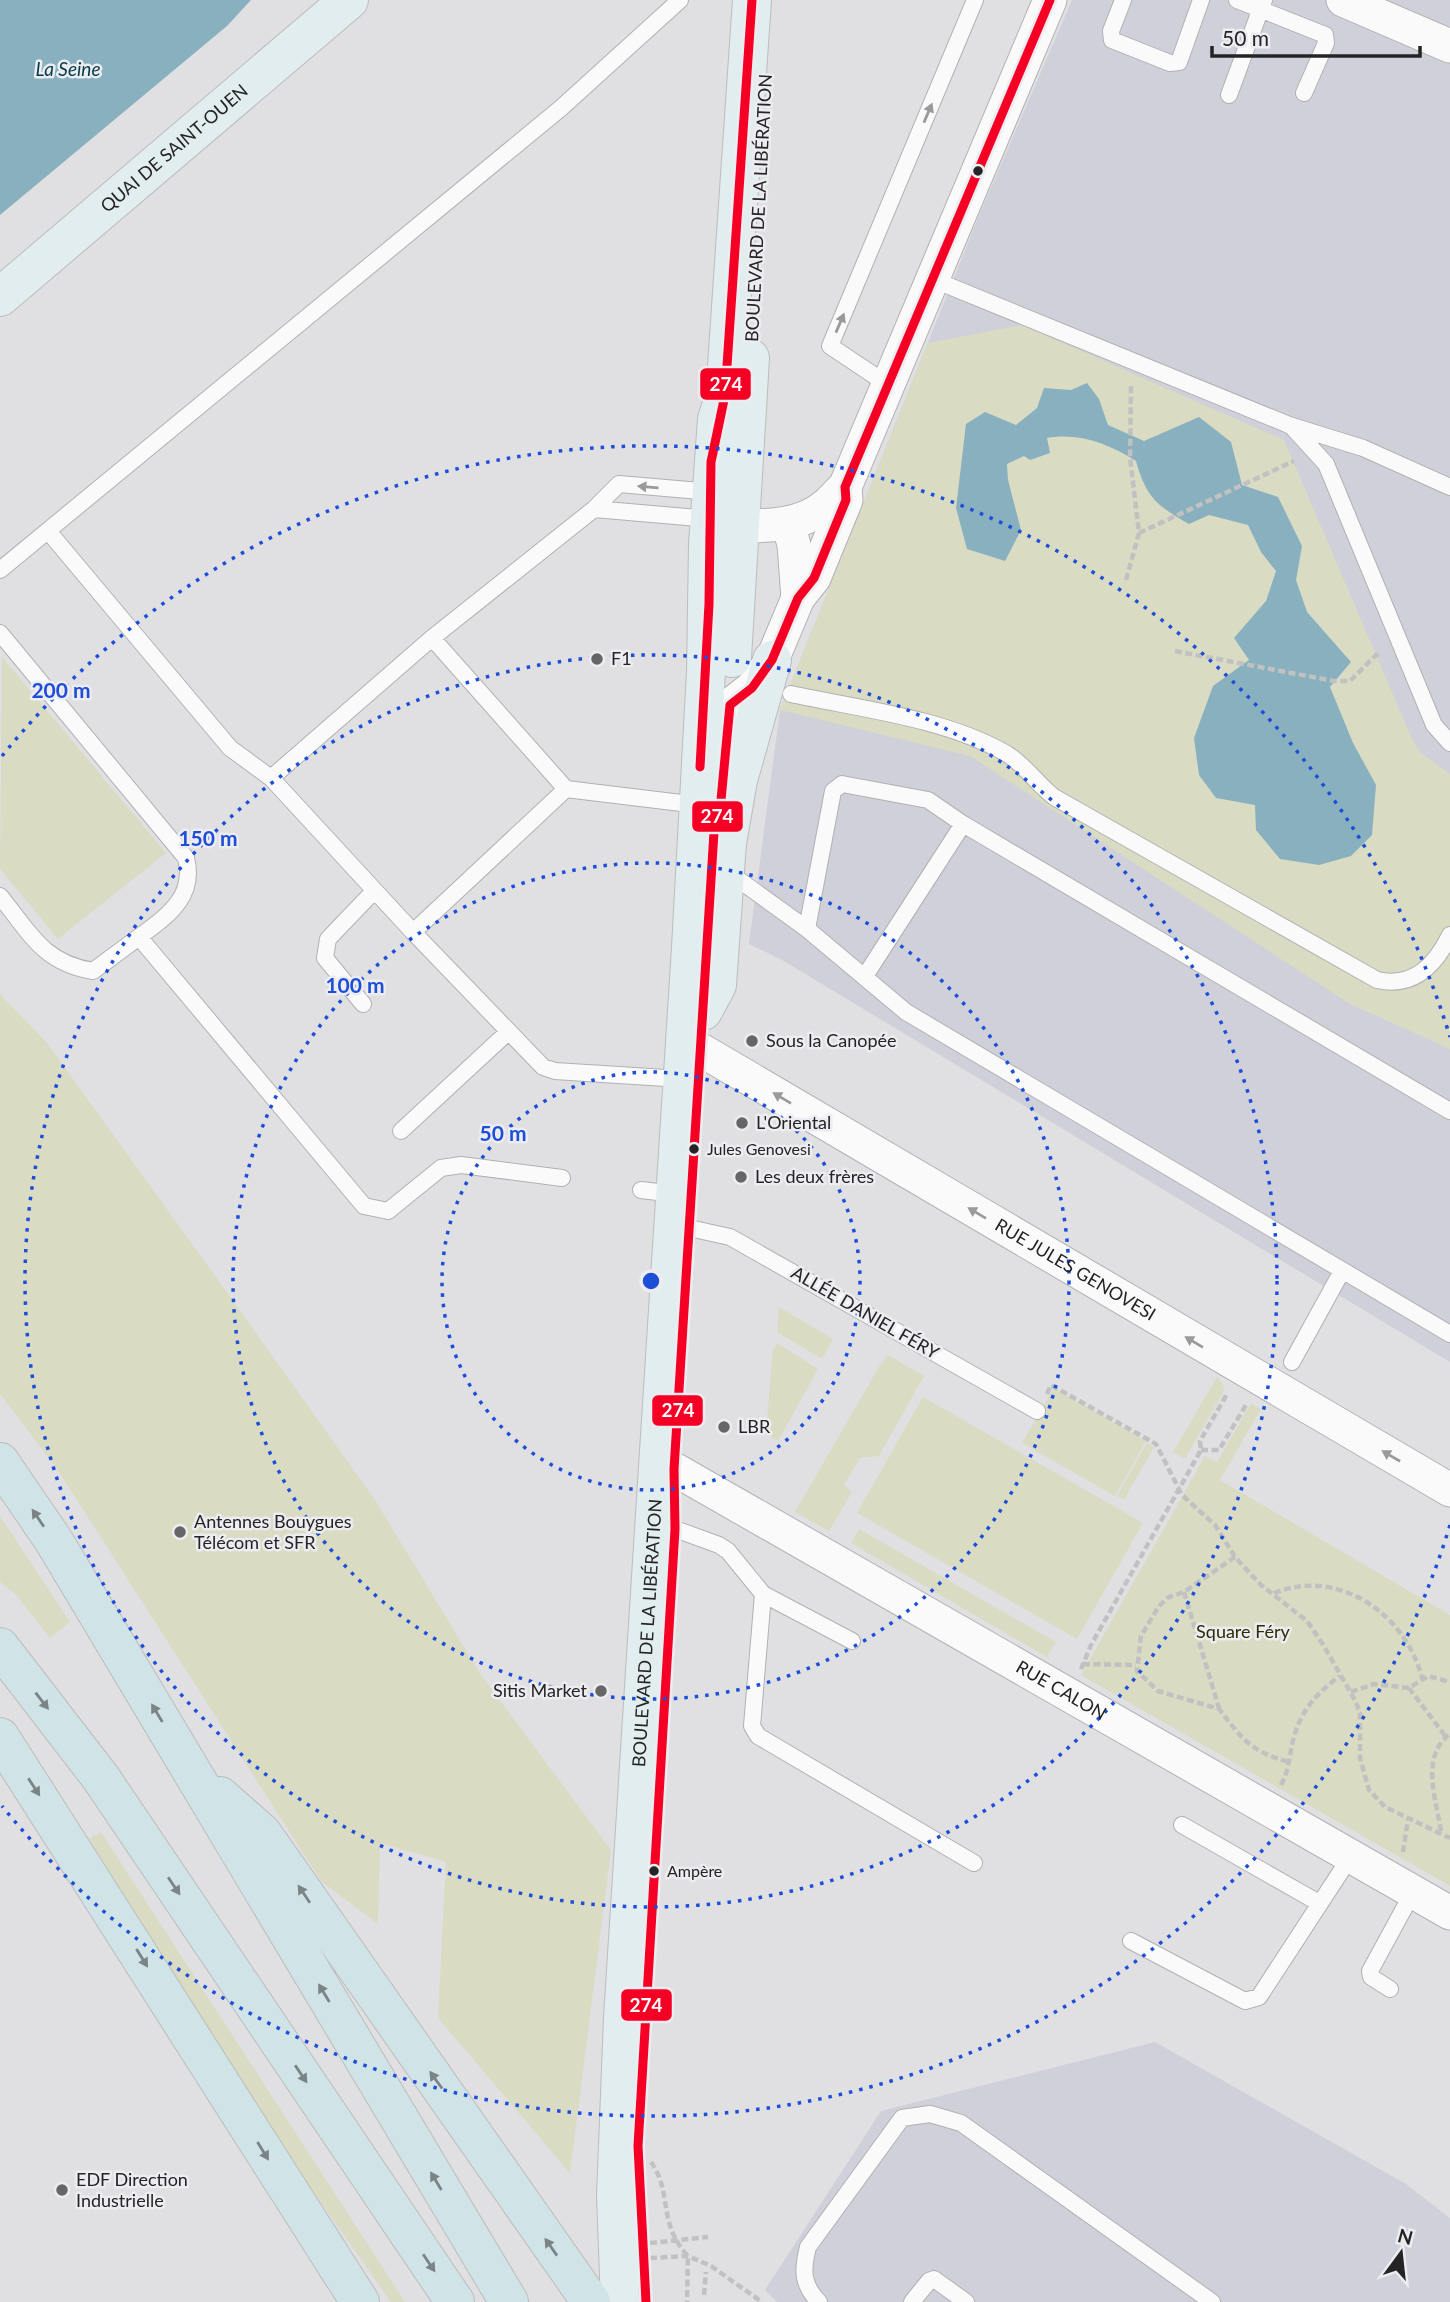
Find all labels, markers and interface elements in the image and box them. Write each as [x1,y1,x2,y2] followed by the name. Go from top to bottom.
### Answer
[1212,14,1420,58] scale bar
[1222,25,1269,50] text: 50 m
[35,57,101,80] water label: La Seine
[740,73,776,343] street label: BOULEVARD DE LA LIBÉRATION
[96,79,252,217] street label: QUAI DE SAINT-OUEN
[922,102,933,123] one-way arrow
[971,164,985,178] unlabelled marker
[834,313,846,333] one-way arrow
[699,367,752,401] line badge: 274
[709,372,743,395] text: 274
[636,481,658,492] one-way arrow
[611,647,632,669] place label: F1
[589,651,605,667] marker: F1
[31,677,91,702] text: 200 m
[691,800,744,833] line badge: 274
[700,804,734,827] text: 274
[178,825,238,850] text: 150 m
[325,972,385,997] text: 100 m
[766,1029,896,1051] place label: Sous la Canopée
[744,1033,760,1049] marker: Sous la Canopée
[772,1091,791,1104] one-way arrow
[756,1111,831,1133] place label: L'Oriental
[734,1115,750,1131] marker: L'Oriental
[479,1120,527,1145] text: 50 m
[707,1139,811,1158] place label: Jules Genovesi
[687,1142,701,1156] marker: Jules Genovesi
[755,1165,874,1187] place label: Les deux frères
[733,1169,749,1185] marker: Les deux frères
[968,1207,987,1220] one-way arrow
[991,1213,1160,1325] street label: RUE JULES GENOVESI
[788,1261,944,1364] street label: ALLÉE DANIEL FÉRY
[639,1269,663,1293] centre of rings
[1185,1335,1204,1348] one-way arrow
[651,1394,704,1427] line badge: 274
[661,1398,695,1421] text: 274
[738,1415,771,1437] place label: LBR
[716,1419,732,1435] marker: LBR
[1381,1450,1401,1462] one-way arrow
[627,1498,666,1768] street label: BOULEVARD DE LA LIBÉRATION
[31,1509,45,1527] one-way arrow
[194,1510,352,1553] place label: Antennes Bouygues Télécom et SFR
[172,1524,188,1540] marker: Antennes Bouygues Télécom et SFR
[1196,1620,1291,1642] park label: Square Féry
[1013,1655,1111,1724] street label: RUE CALON
[493,1679,588,1701] place label: Sitis Market
[593,1683,609,1699] marker: Sitis Market
[34,1692,48,1710] one-way arrow
[151,1703,163,1722] one-way arrow
[27,1778,40,1797] one-way arrow
[667,1861,722,1880] place label: Ampère
[647,1864,661,1878] marker: Ampère
[167,1877,181,1895] one-way arrow
[297,1885,311,1903] one-way arrow
[135,1949,148,1968] one-way arrow
[318,1983,330,2003] one-way arrow
[620,1988,673,2022] line badge: 274
[629,1993,663,2016] text: 274
[295,2065,308,2084] one-way arrow
[429,2071,443,2089] one-way arrow
[257,2141,270,2161] one-way arrow
[76,2168,188,2211] place label: EDF Direction Industrielle
[430,2171,442,2190] one-way arrow
[54,2182,70,2198] marker: EDF Direction Industrielle
[1366,2218,1436,2288] north arrow
[1395,2223,1416,2249] text: N
[544,2237,558,2256] one-way arrow
[422,2254,436,2272] one-way arrow

